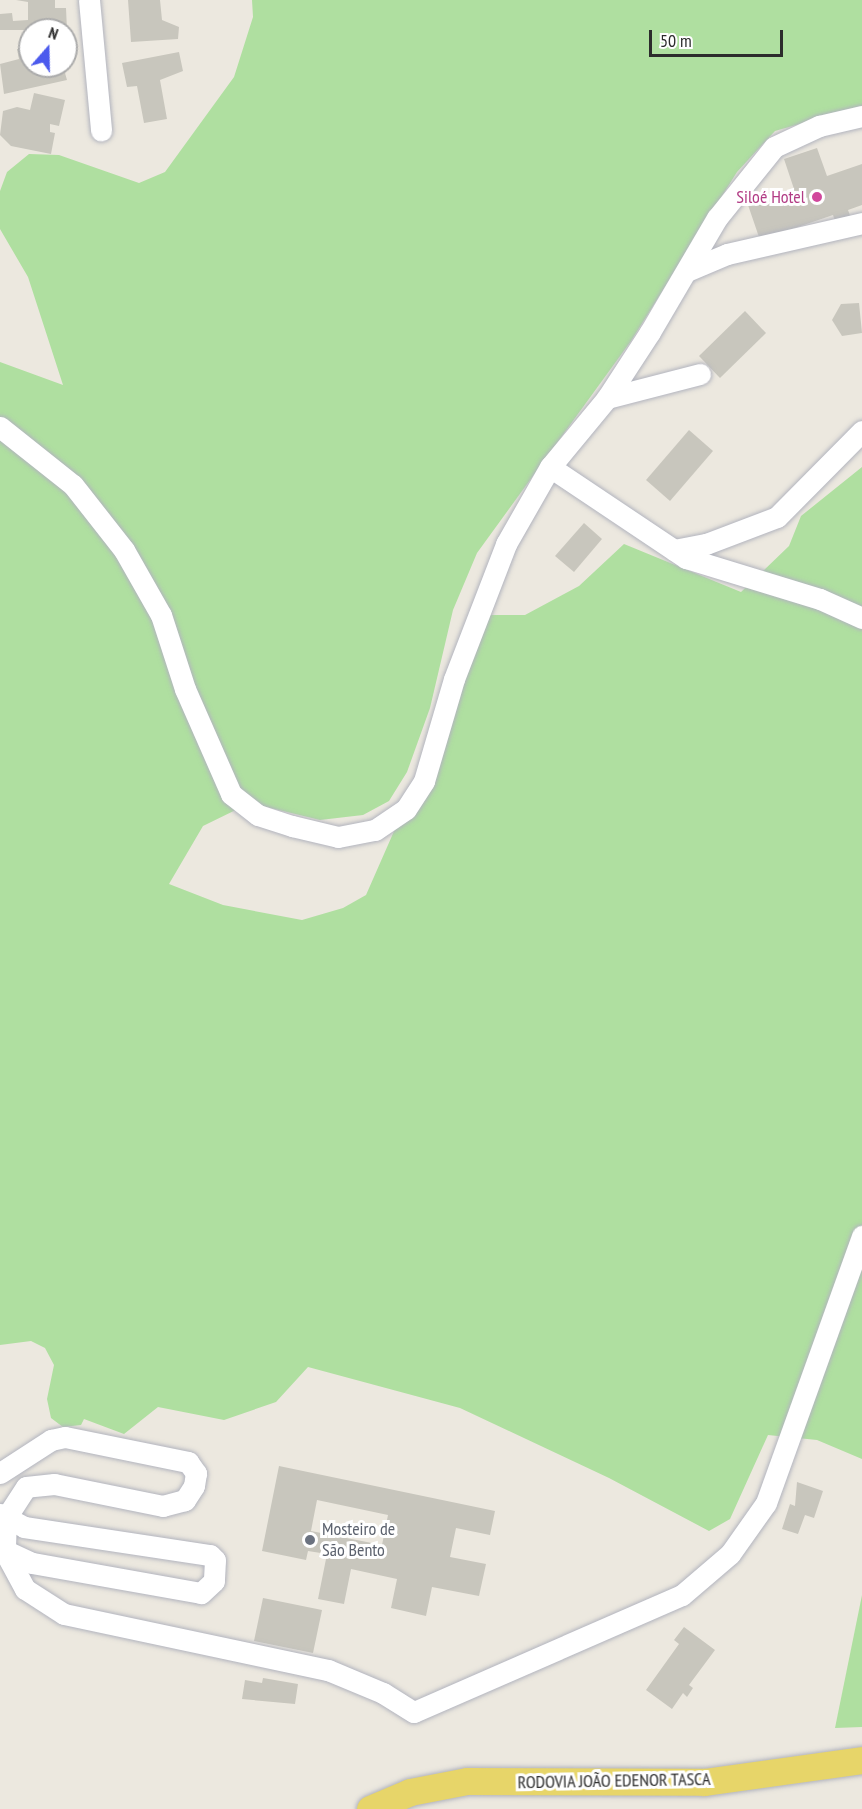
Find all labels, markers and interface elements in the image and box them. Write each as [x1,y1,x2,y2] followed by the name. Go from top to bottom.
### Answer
[18,18,78,78] north arrow
[652,18,786,56] scale bar
[46,22,61,44] text: N
[660,29,692,52] text: 50 m
[736,186,805,208] place label: Siloé Hotel
[810,190,824,204] marker: Siloé Hotel
[322,1519,395,1562] place label: Mosteiro de São Bento
[303,1533,317,1547] marker: Mosteiro de São Bento
[517,1769,711,1793] street label: RODOVIA JOÃO EDENOR TASCA

